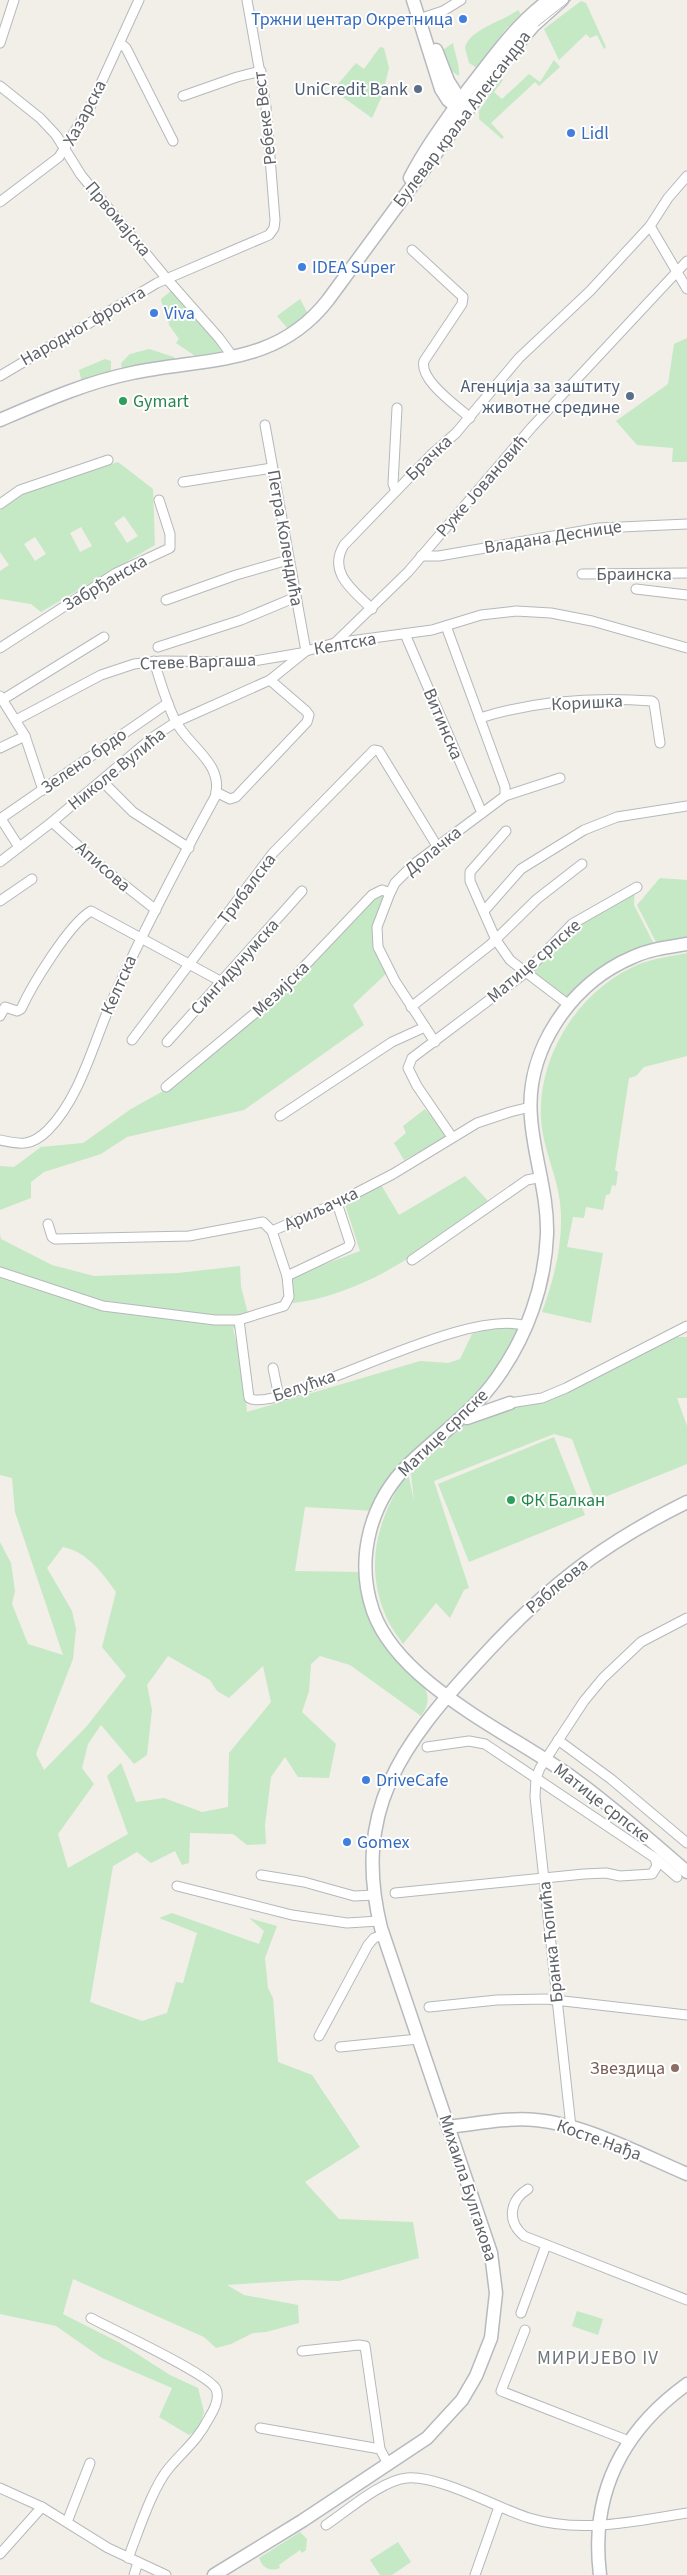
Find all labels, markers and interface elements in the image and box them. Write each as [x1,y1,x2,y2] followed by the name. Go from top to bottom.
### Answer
[251,7,453,32] place label: Тржни центар Окретница
[457,13,469,25] marker: Тржни центар Окретница
[387,25,537,213] street label: Булевар краља Александра
[247,70,283,166] street label: Ребеке Вест
[57,76,113,150] street label: Хазарска
[294,77,408,102] place label: UniCredit Bank
[412,83,424,95] marker: UniCredit Bank
[581,121,609,146] place label: Lidl
[565,127,577,139] marker: Lidl
[79,176,157,262] street label: Првомајска
[312,255,396,280] place label: IDEA Super
[296,261,308,273] marker: IDEA Super
[16,280,150,372] street label: Народног фронта
[164,301,195,326] place label: Viva
[148,307,160,319] marker: Viva
[460,374,621,420] place label: Агенција за заштиту животне средине
[133,389,189,414] place label: Gymart
[624,390,636,402] marker: Агенција за заштиту животне средине
[117,395,129,407] marker: Gymart
[400,429,458,487] street label: Брачка
[430,429,534,543] street label: Руже Јовановић
[261,468,309,608] street label: Петра Колендића
[483,514,624,560] street label: Владана Деснице
[58,549,152,617] street label: Забрђанска
[596,562,672,587] street label: Браинска
[312,626,378,662] street label: Келтска
[139,647,257,677] street label: Стеве Варгаша
[417,684,469,764] street label: Витинска
[551,689,623,717] street label: Коришка
[36,722,132,800] street label: Зелено брдо
[63,722,171,816] street label: Николе Вулића
[399,820,467,882] street label: Долачка
[70,836,136,898] street label: Аписова
[212,848,282,930] street label: Трибалска
[185,913,285,1021] street label: Сингидунумска
[482,913,586,1009] street label: Матице српске
[95,951,143,1019] street label: Келтска
[247,955,315,1023] street label: Мезијска
[280,1181,362,1237] street label: Ариљачка
[269,1364,339,1408] street label: Белућка
[392,1383,494,1483] street label: Матице српске
[521,1488,605,1513] place label: ФК Балкан
[505,1494,517,1506] marker: ФК Балкан
[520,1552,594,1620] street label: Раблеова
[548,1757,656,1849] street label: Матице српске
[376,1768,448,1793] place label: DriveCafe
[360,1774,372,1786] marker: DriveCafe
[357,1830,410,1855] place label: Gomex
[341,1836,353,1848] marker: Gomex
[532,1880,570,2004] street label: Бранка Ћопића
[590,2056,665,2081] place label: Звездица
[669,2062,681,2074] marker: Звездица
[432,2111,504,2265] street label: Михаила Булгакова
[553,2113,645,2167] street label: Косте Нађа
[537,2345,659,2372] district label: МИРИЈЕВО IV

